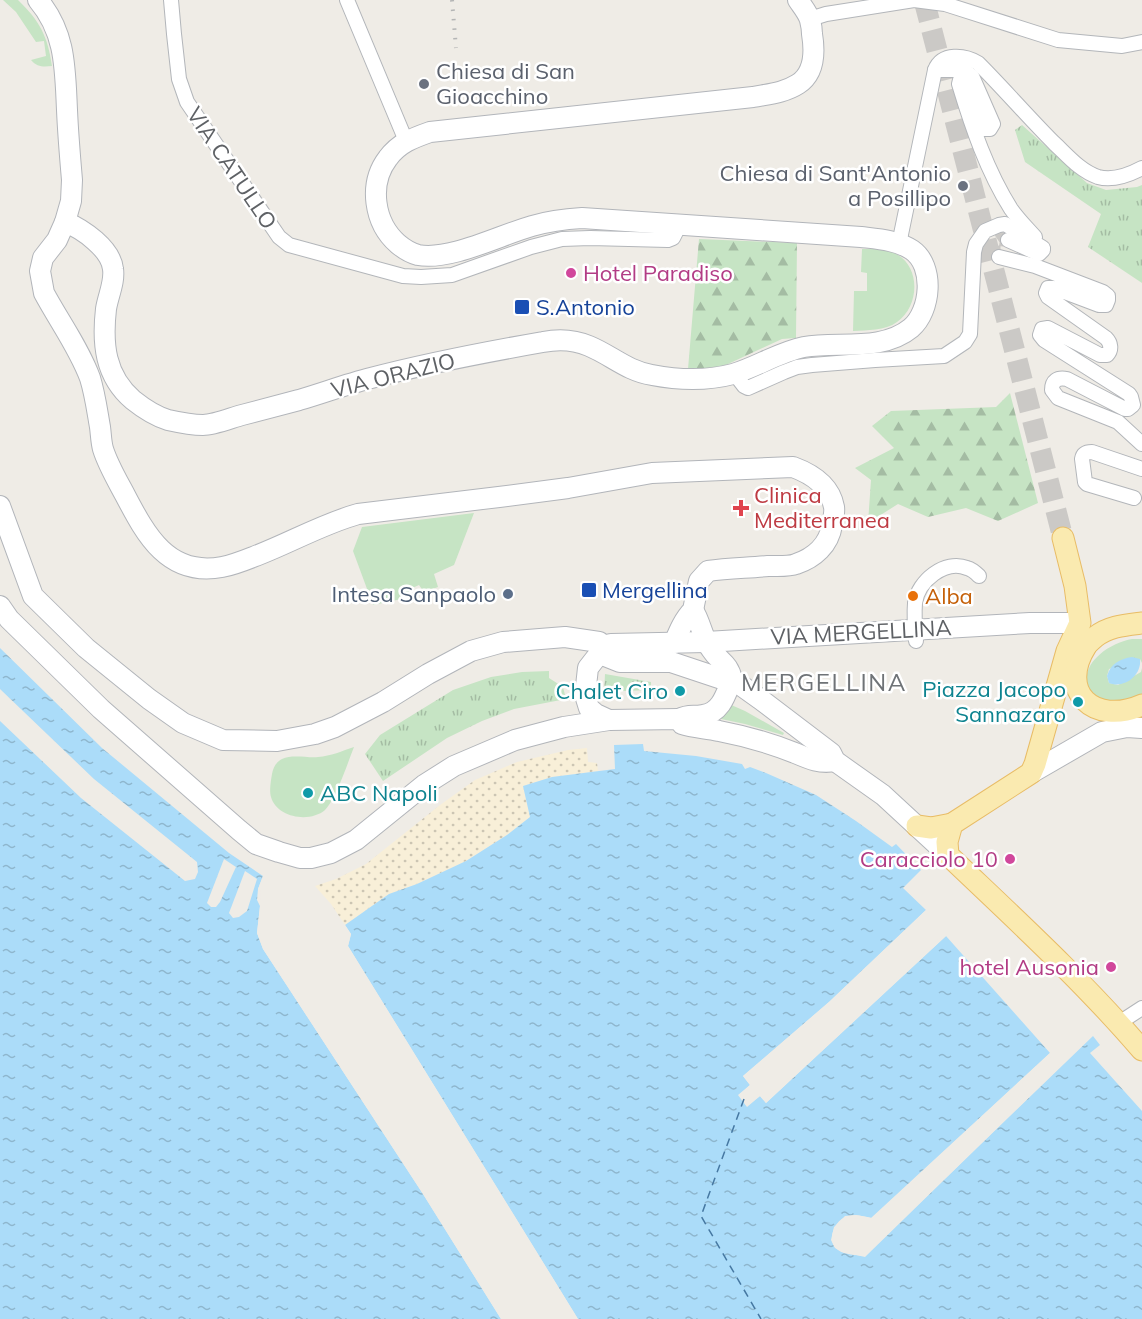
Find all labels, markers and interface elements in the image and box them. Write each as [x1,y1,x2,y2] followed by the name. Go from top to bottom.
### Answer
[436,57,575,110] place label: Chiesa di San Gioacchino
[417,77,431,91] marker: Chiesa di San Gioacchino
[181,101,283,235] street label: VIA CATULLO
[720,159,951,212] place label: Chiesa di Sant'Antonio a Posillipo
[956,179,970,193] marker: Chiesa di Sant'Antonio a Posillipo
[583,259,733,287] place label: Hotel Paradiso
[564,266,578,280] marker: Hotel Paradiso
[536,293,635,321] place label: S.Antonio
[513,298,531,316] marker: S.Antonio
[328,346,458,404] street label: VIA ORAZIO
[754,481,890,534] place label: Clinica Mediterranea
[732,499,750,517] marker: Clinica Mediterranea
[602,576,708,604] place label: Mergellina
[331,580,496,608] place label: Intesa Sanpaolo
[580,581,598,599] marker: Mergellina
[925,582,973,610] place label: Alba
[501,587,515,601] marker: Intesa Sanpaolo
[906,589,920,603] marker: Alba
[770,613,952,651] street label: VIA MERGELLINA
[741,667,907,697] district label: MERGELLINA
[922,675,1066,728] place label: Piazza Jacopo Sannazaro
[556,677,668,705] place label: Chalet Ciro
[673,684,687,698] marker: Chalet Ciro
[1071,695,1085,709] marker: Piazza Jacopo Sannazaro
[320,779,438,807] place label: ABC Napoli
[301,786,315,800] marker: ABC Napoli
[860,845,998,873] place label: Caracciolo 10
[1003,852,1017,866] marker: Caracciolo 10
[959,953,1099,981] place label: hotel Ausonia
[1104,960,1118,974] marker: hotel Ausonia

